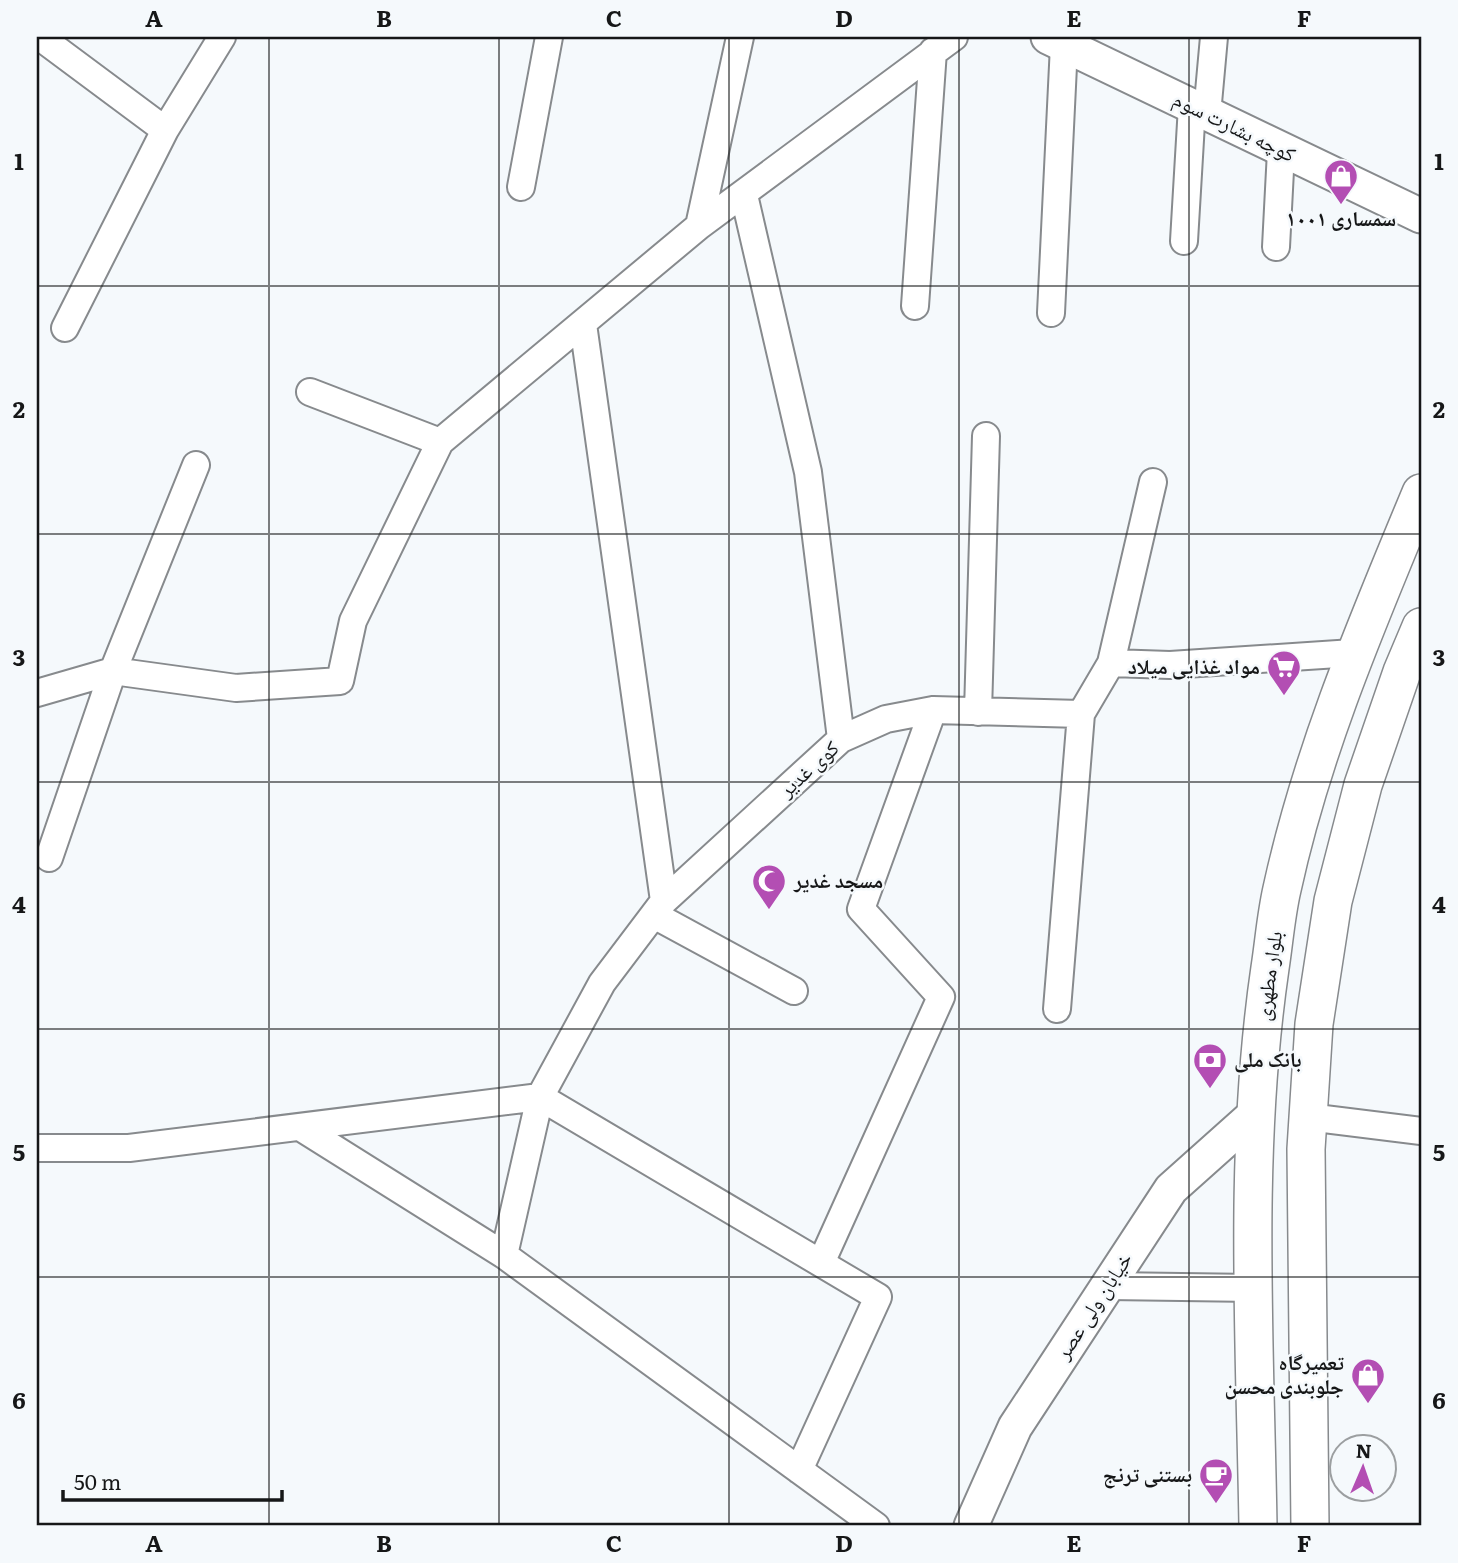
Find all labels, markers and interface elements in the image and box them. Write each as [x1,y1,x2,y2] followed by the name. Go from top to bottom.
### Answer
[145,0,163,34] text: A
[376,0,392,34] text: B
[606,0,622,34] text: C
[835,0,853,34] text: D
[1066,0,1082,34] text: E
[1297,0,1312,34] text: F
[1168,82,1302,169] street label: کوچه بشارت سوم
[14,143,24,177] text: 1
[1434,143,1444,177] text: 1
[1322,157,1360,206] shop icon: سمساری ۱۰۰۱
[1286,201,1396,232] place label: سمساری ۱۰۰۱
[13,391,25,425] text: 2
[1433,391,1445,425] text: 2
[13,639,25,673] text: 3
[1433,639,1445,673] text: 3
[1265,648,1303,697] supermarket icon: مواد غذایی میلاد
[1128,649,1260,680] place label: مواد غذایی میلاد
[769,731,845,803] street label: کوی غدیر
[750,862,788,911] mosque icon: مسجد غدیر
[793,863,883,894] place label: مسجد غدیر
[12,886,26,920] text: 4
[1432,886,1446,920] text: 4
[1245,929,1288,1023] street label: بلوار مطهری
[1191,1041,1229,1090] bank icon: بانک ملی
[1234,1042,1302,1073] place label: بانک ملی
[13,1134,25,1168] text: 5
[1433,1134,1445,1168] text: 5
[1045,1245,1138,1365] street label: خیابان ولی عصر
[1224,1345,1344,1400] place label: تعمیرگاه جلوبندی محسن
[1349,1356,1387,1405] shop icon: تعمیرگاه جلوبندی محسن
[12,1382,26,1416] text: 6
[1432,1382,1446,1416] text: 6
[1328,1434,1398,1504] north arrow
[1355,1436,1372,1464] text: N
[1197,1456,1235,1505] cafe icon: بستنی ترنج
[1103,1457,1192,1489] place label: بستنی ترنج
[63,1458,282,1502] scale bar
[74,1465,121,1496] text: 50 m
[145,1525,163,1559] text: A
[376,1525,392,1559] text: B
[606,1525,622,1559] text: C
[835,1525,853,1559] text: D
[1066,1525,1082,1559] text: E
[1297,1525,1312,1559] text: F

